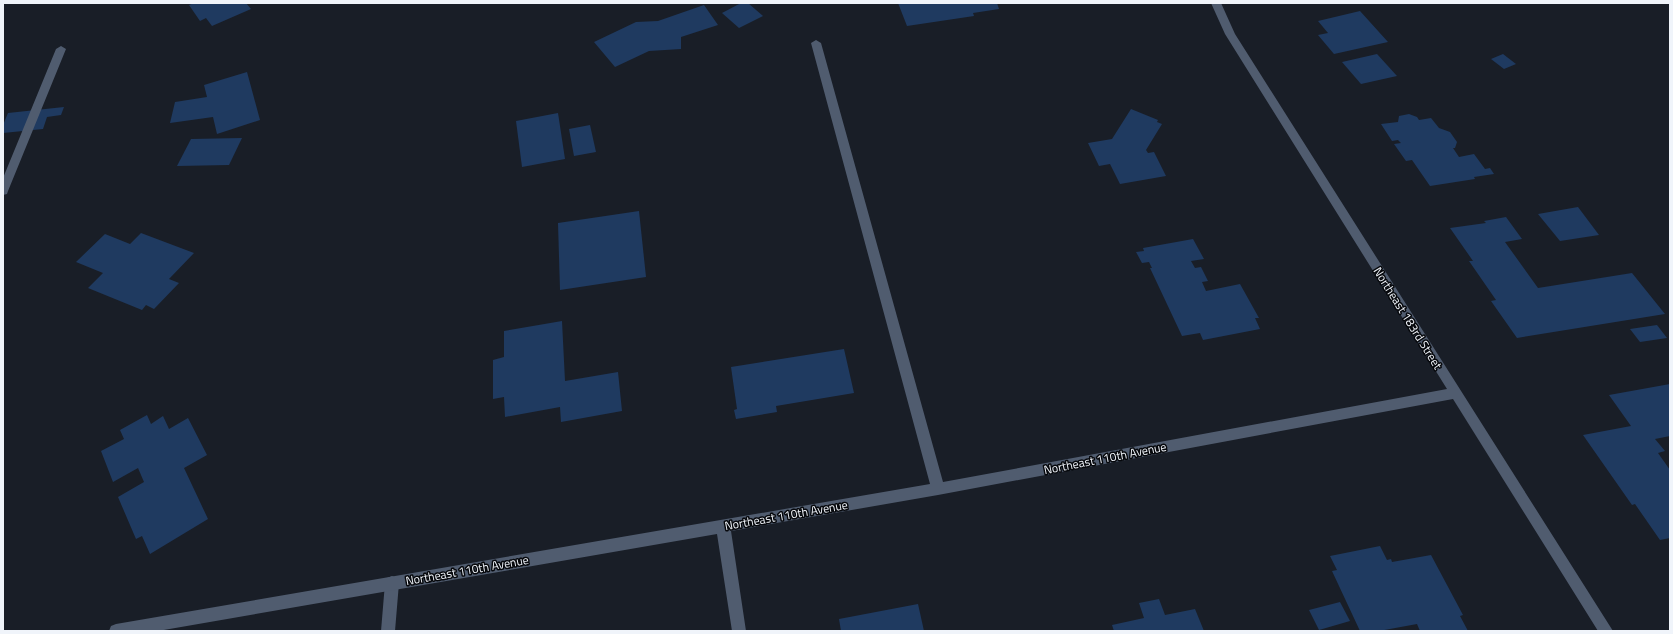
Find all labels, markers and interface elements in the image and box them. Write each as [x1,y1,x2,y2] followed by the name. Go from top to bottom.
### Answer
[1369,263,1448,374] street label: Northeast 183rd Street
[1042,437,1168,479] street label: Northeast 110th Avenue
[723,495,849,535] street label: Northeast 110th Avenue
[404,550,530,590] street label: Northeast 110th Avenue

